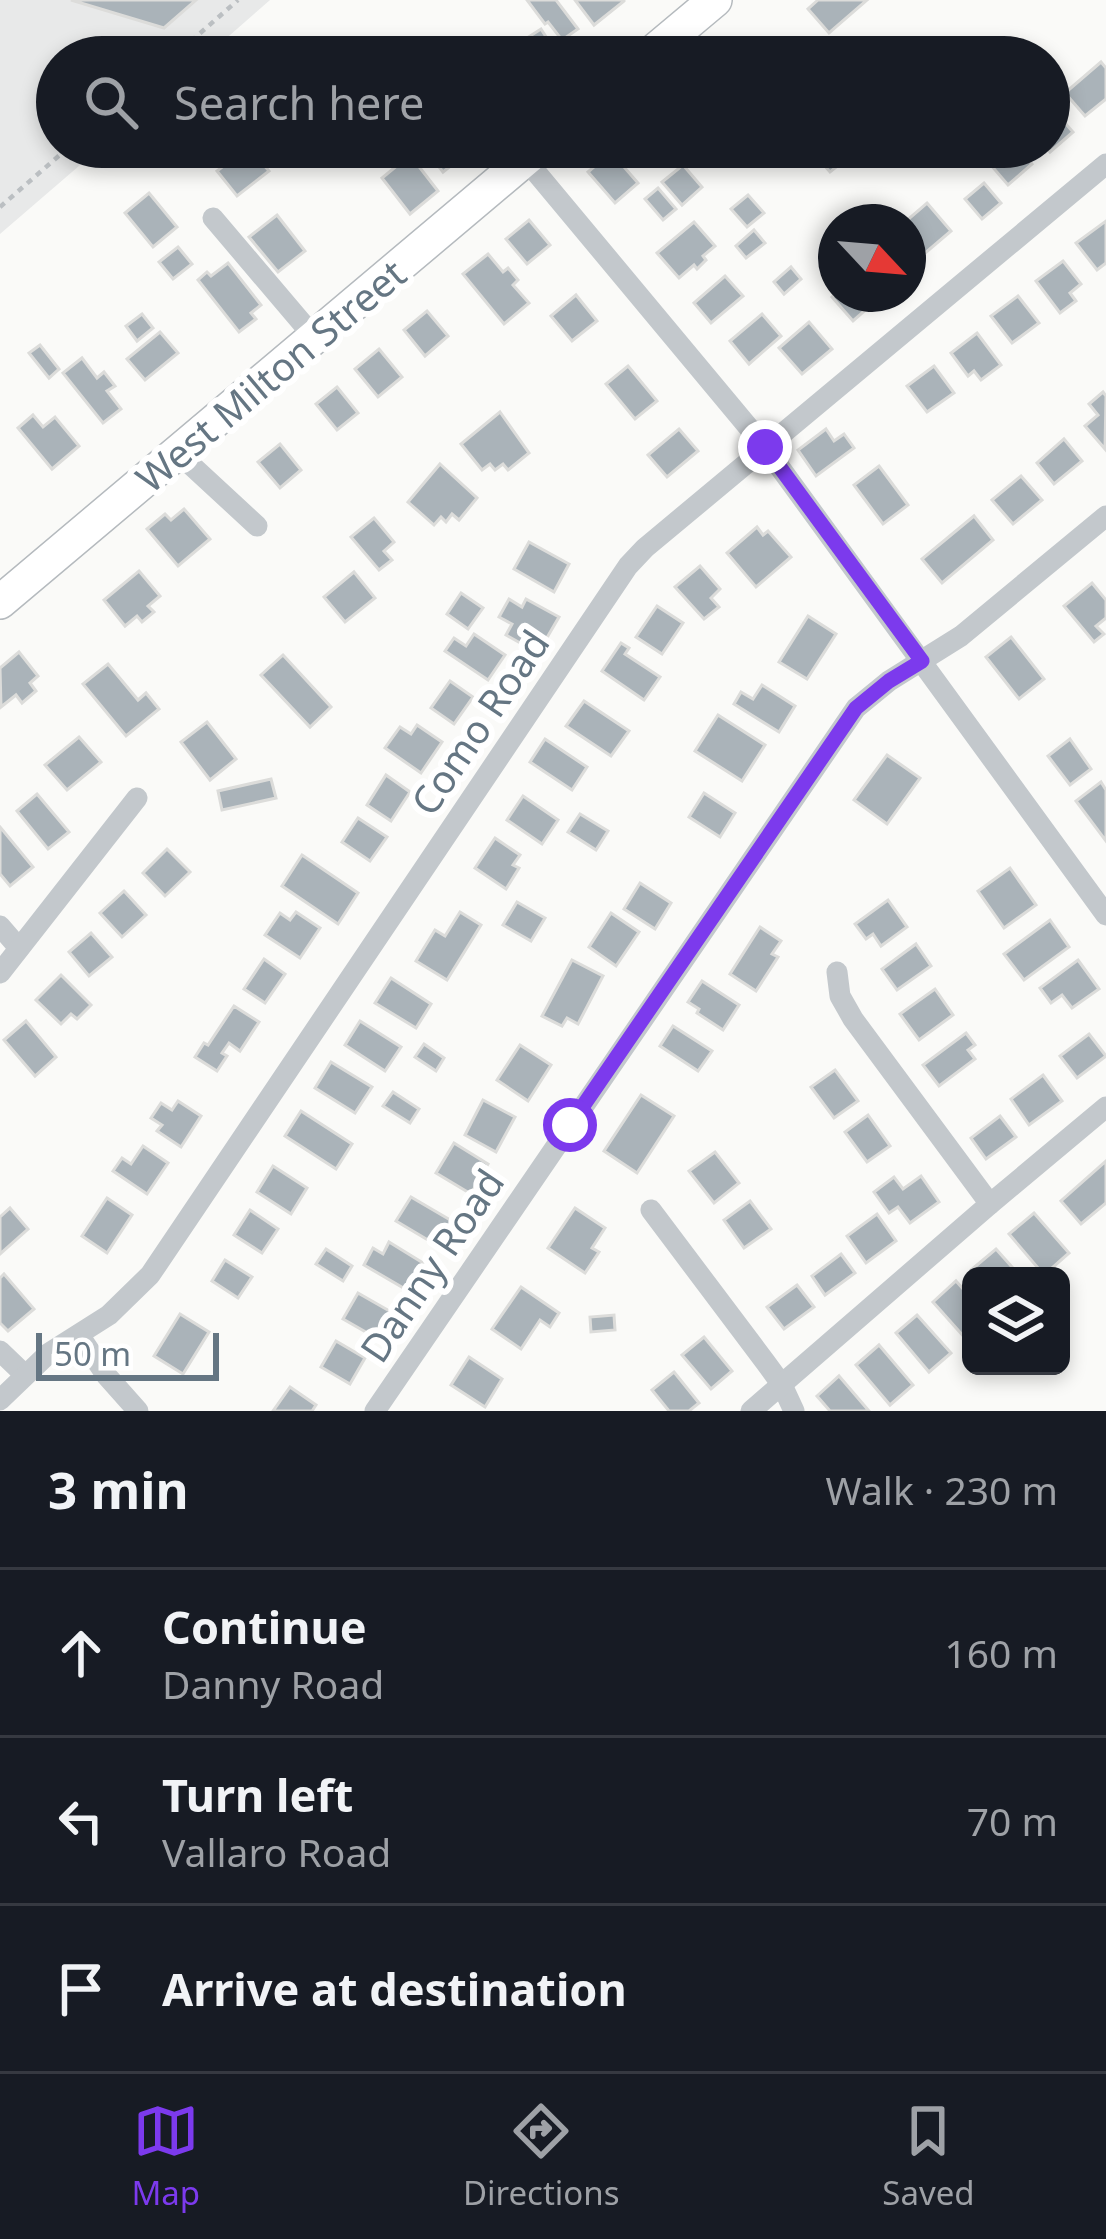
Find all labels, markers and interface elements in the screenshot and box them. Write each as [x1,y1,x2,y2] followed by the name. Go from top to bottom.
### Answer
[36,36,1070,168] search box
[78,69,144,135] icon: search
[174,72,424,133] text: Search here
[818,204,926,312] north arrow
[124,246,416,504] street label: West Milton Street
[738,420,792,474] route end
[398,619,560,825] street label: Como Road
[543,1098,597,1152] route start
[347,1158,515,1372] street label: Danny Road
[962,1267,1070,1375] map controls
[962,1267,1070,1375] button: layers
[36,1327,219,1380] scale bar
[54,1331,131,1376] text: 50 m
[48,1454,189,1524] text: 3 min
[825,1463,1058,1516] text: Walk · 230 m
[162,1596,367,1657] text: Continue
[48,1620,114,1686] icon: ahead
[944,1626,1058,1679] text: 160 m
[162,1657,384,1710] text: Danny Road
[162,1764,353,1825] text: Turn left
[48,1788,114,1854] icon: left
[967,1794,1058,1847] text: 70 m
[162,1825,391,1878] text: Vallaro Road
[48,1956,114,2022] icon: arrive
[162,1958,627,2019] text: Arrive at destination
[131,2098,200,2215] tab: Map
[463,2098,620,2215] tab: Directions
[882,2098,975,2215] tab: Saved

